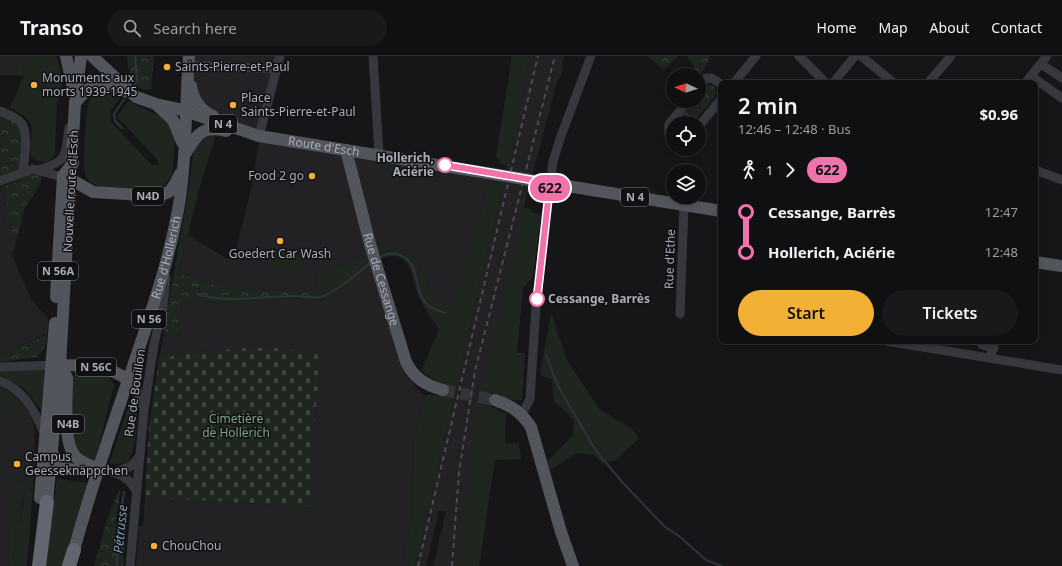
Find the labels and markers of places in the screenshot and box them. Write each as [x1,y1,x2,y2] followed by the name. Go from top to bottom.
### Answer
[175,58,290,75] place label: Saints-Pierre-et-Paul
[162,62,172,72] marker: Saints-Pierre-et-Paul
[42,69,138,100] place label: Monuments aux morts 1939-1945
[29,80,39,90] marker: Monuments aux morts 1939-1945
[241,89,356,120] place label: Place Saints-Pierre-et-Paul
[228,100,238,110] marker: Place Saints-Pierre-et-Paul
[377,149,434,180] place label: Hollerich, Aciérie
[437,157,453,173] marker: Hollerich, Aciérie
[248,167,304,184] place label: Food 2 go
[307,171,317,181] marker: Food 2 go
[275,236,285,246] marker: Goedert Car Wash
[229,245,331,262] place label: Goedert Car Wash
[548,290,650,307] place label: Cessange, Barrès
[529,291,545,307] marker: Cessange, Barrès
[25,448,128,479] place label: Campus Geesseknäppchen
[12,459,22,469] marker: Campus Geesseknäppchen
[162,537,221,554] place label: ChouChou
[149,541,159,551] marker: ChouChou

